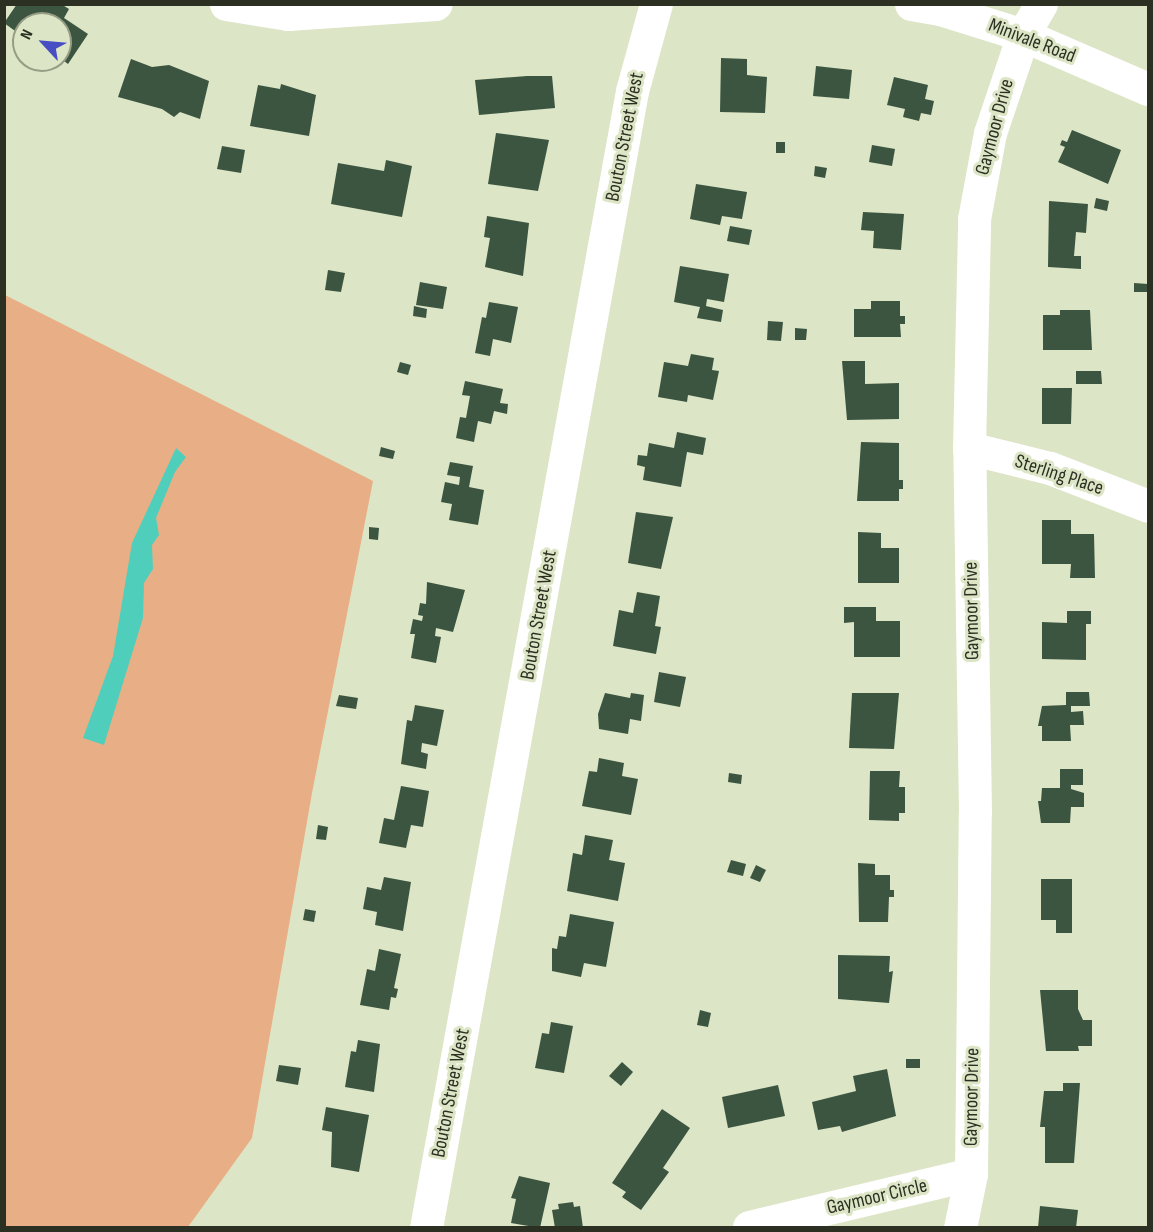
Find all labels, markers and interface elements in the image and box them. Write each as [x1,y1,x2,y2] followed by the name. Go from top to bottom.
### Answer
[12,12,72,72] north arrow
[985,13,1079,69] street label: Minivale Road
[17,27,38,43] text: N
[601,70,649,204] street label: Bouton Street West
[971,76,1019,178] street label: Gaymoor Drive
[1012,449,1106,501] street label: Sterling Place
[516,548,562,682] street label: Bouton Street West
[959,562,985,660] street label: Gaymoor Drive
[427,1026,475,1160] street label: Bouton Street West
[959,1048,985,1146] street label: Gaymoor Drive
[825,1174,929,1220] street label: Gaymoor Circle

